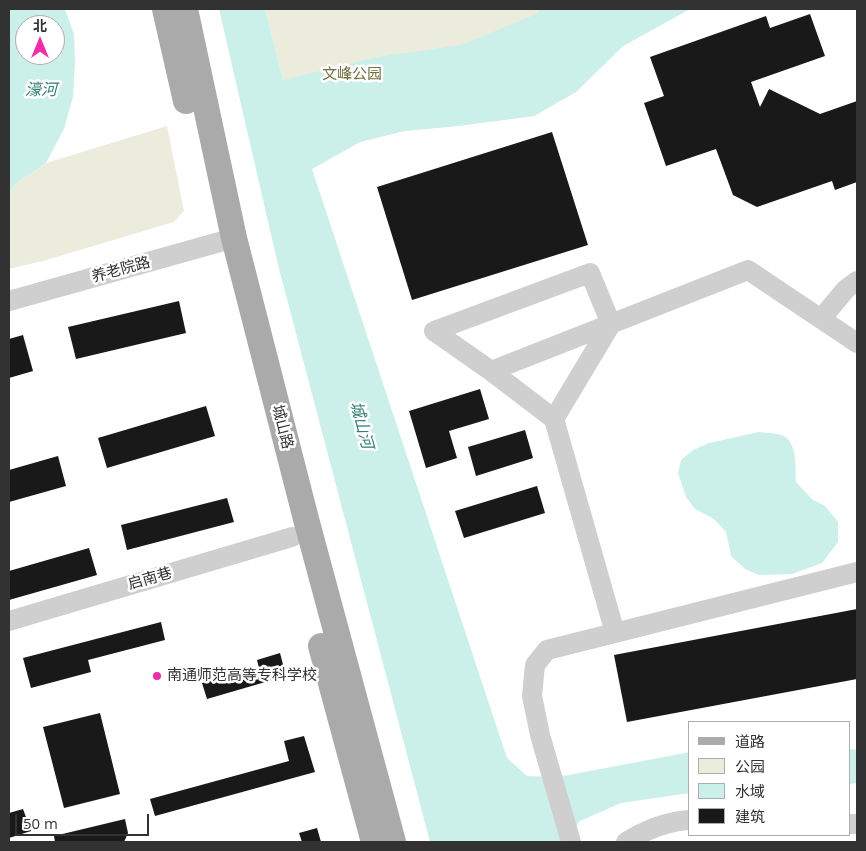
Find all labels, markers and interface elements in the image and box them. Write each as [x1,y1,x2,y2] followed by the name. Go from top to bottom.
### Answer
[15,15,65,65] north arrow
[33,16,47,35] text: 北
[322,66,382,84] park label: 文峰公园
[25,80,57,100] water label: 濠河
[90,254,152,286] street label: 养老院路
[346,399,376,451] water label: 城山河
[268,403,296,451] street label: 城山路
[126,564,174,594] street label: 启南巷
[167,667,317,685] place label: 南通师范高等专科学校
[151,670,163,682] marker: 南通师范高等专科学校
[688,721,851,836] legend
[735,731,765,751] text: 道路
[735,756,765,776] text: 公园
[735,781,765,801] text: 水域
[18,804,151,836] scale bar
[735,806,765,826] text: 建筑
[23,813,58,833] text: 50 m

